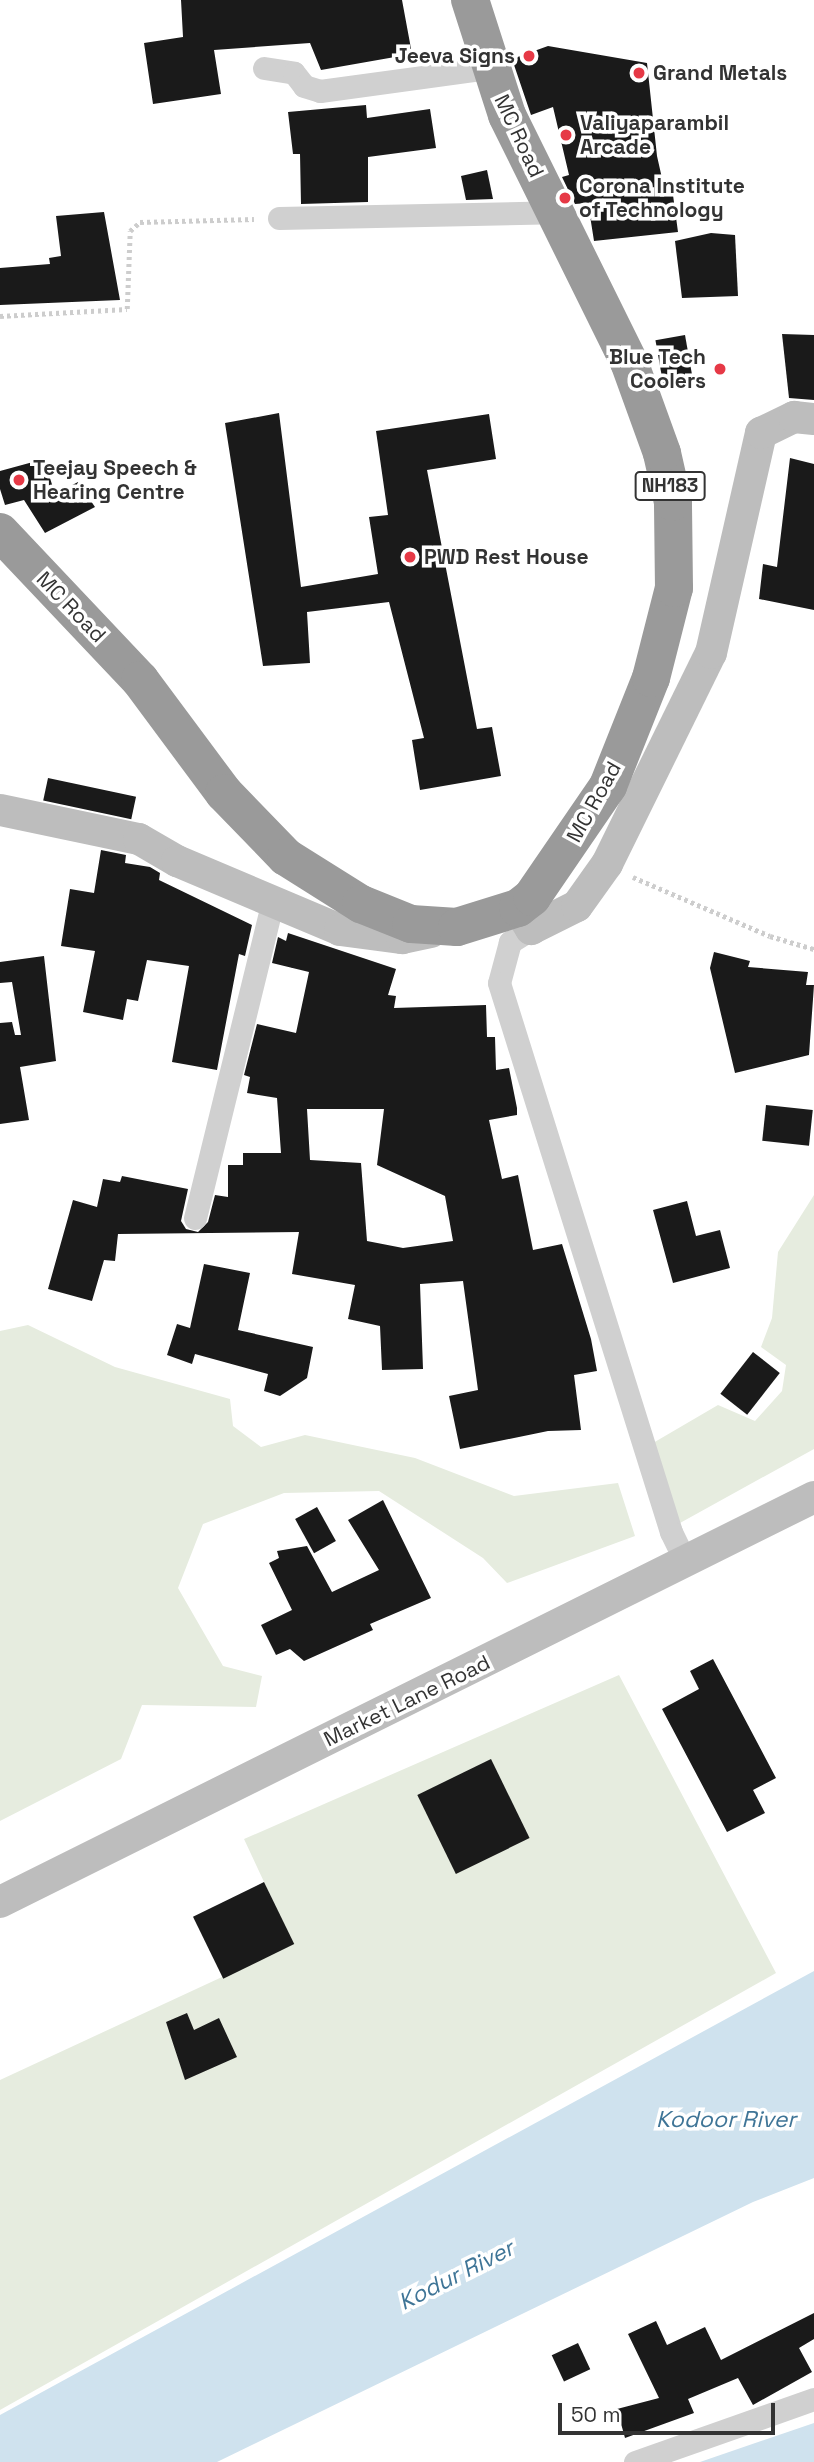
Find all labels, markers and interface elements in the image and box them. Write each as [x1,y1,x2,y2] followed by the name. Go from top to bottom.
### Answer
[395,43,515,69] place label: Jeeva Signs
[521,48,537,64] marker: Jeeva Signs
[653,60,787,86] place label: Grand Metals
[631,65,647,81] marker: Grand Metals
[489,91,549,181] street label: MC Road
[580,110,729,160] place label: Valiyaparambil Arcade
[558,127,574,143] marker: Valiyaparambil Arcade
[579,173,745,223] place label: Corona Institute of Technology
[557,190,573,206] marker: Corona Institute of Technology
[608,344,706,394] place label: Blue Tech Coolers
[712,361,728,377] marker: Blue Tech Coolers
[33,455,197,505] place label: Teejay Speech & Hearing Centre
[633,471,707,502] road number: NH183
[11,472,27,488] marker: Teejay Speech & Hearing Centre
[424,544,589,570] place label: PWD Rest House
[402,549,418,565] marker: PWD Rest House
[31,566,111,648] street label: MC Road
[562,757,626,847] street label: MC Road
[320,1650,494,1752] street label: Market Lane Road
[656,2105,796,2133] water label: Kodoor River
[394,2234,518,2316] water label: Kodur River
[562,2388,779,2432] scale bar
[571,2401,621,2428] text: 50 m

